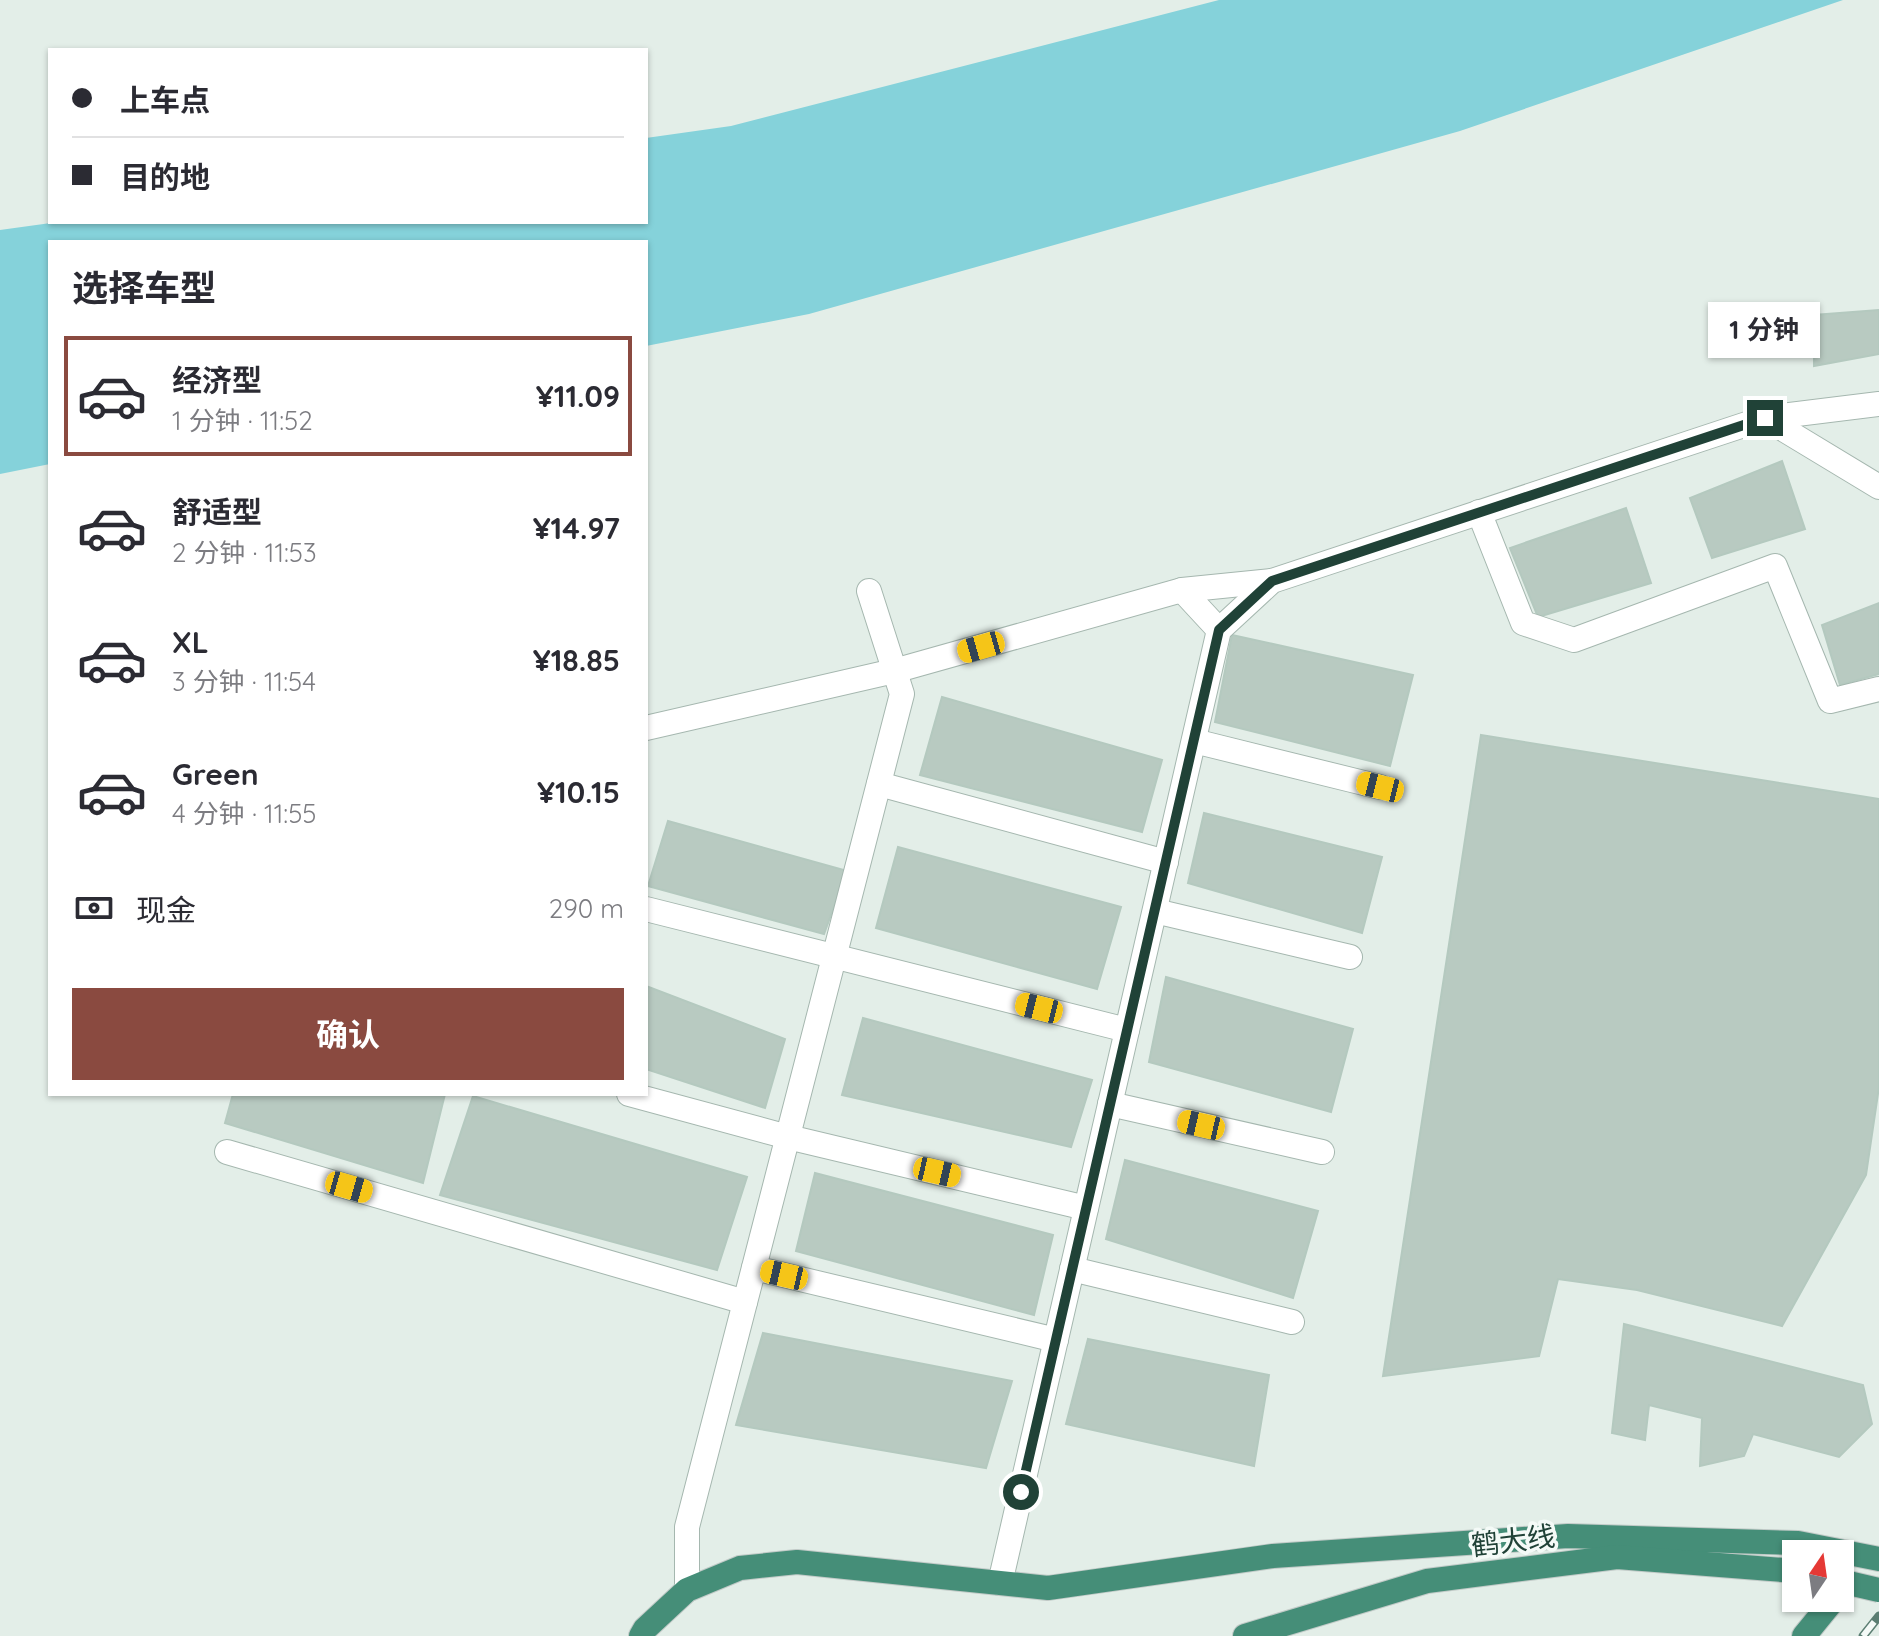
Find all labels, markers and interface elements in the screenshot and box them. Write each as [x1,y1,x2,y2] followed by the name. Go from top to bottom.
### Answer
[120,81,210,119] text: 上车点
[120,158,210,196] text: 目的地
[72,265,216,310] text: 选择车型
[1709,302,1821,358] callout: 1 分钟
[1729,313,1799,346] text: 1 分钟
[76,360,148,432] icon: car
[172,361,262,399] text: 经济型
[536,377,620,415] text: ¥11.09
[1747,400,1783,436] route end
[172,404,313,437] text: 1 分钟 · 11:52
[76,492,148,564] icon: car
[172,493,262,531] text: 舒适型
[533,509,620,547] text: ¥14.97
[172,536,317,569] text: 2 分钟 · 11:53
[172,623,209,661] text: XL
[76,624,148,696] icon: car
[955,629,1007,665] car
[533,641,620,679] text: ¥18.85
[172,665,316,698] text: 3 分钟 · 11:54
[172,755,259,793] text: Green
[76,756,148,828] icon: car
[1354,770,1406,804] car
[537,773,620,811] text: ¥10.15
[172,797,317,830] text: 4 分钟 · 11:55
[72,886,116,930] icon: cash
[136,891,196,929] text: 现金
[549,892,624,925] text: 290 m
[72,988,624,1080] button: 确认
[1013,991,1065,1025] car
[1175,1108,1227,1142] car
[911,1155,963,1189] car
[323,1169,375,1205] car
[758,1258,810,1292] car
[1003,1474,1039,1510] route start
[1469,1518,1557,1562] street label: 鹤大线
[1782,1540,1854,1612] north arrow
[1782,1540,1854,1612] map controls

